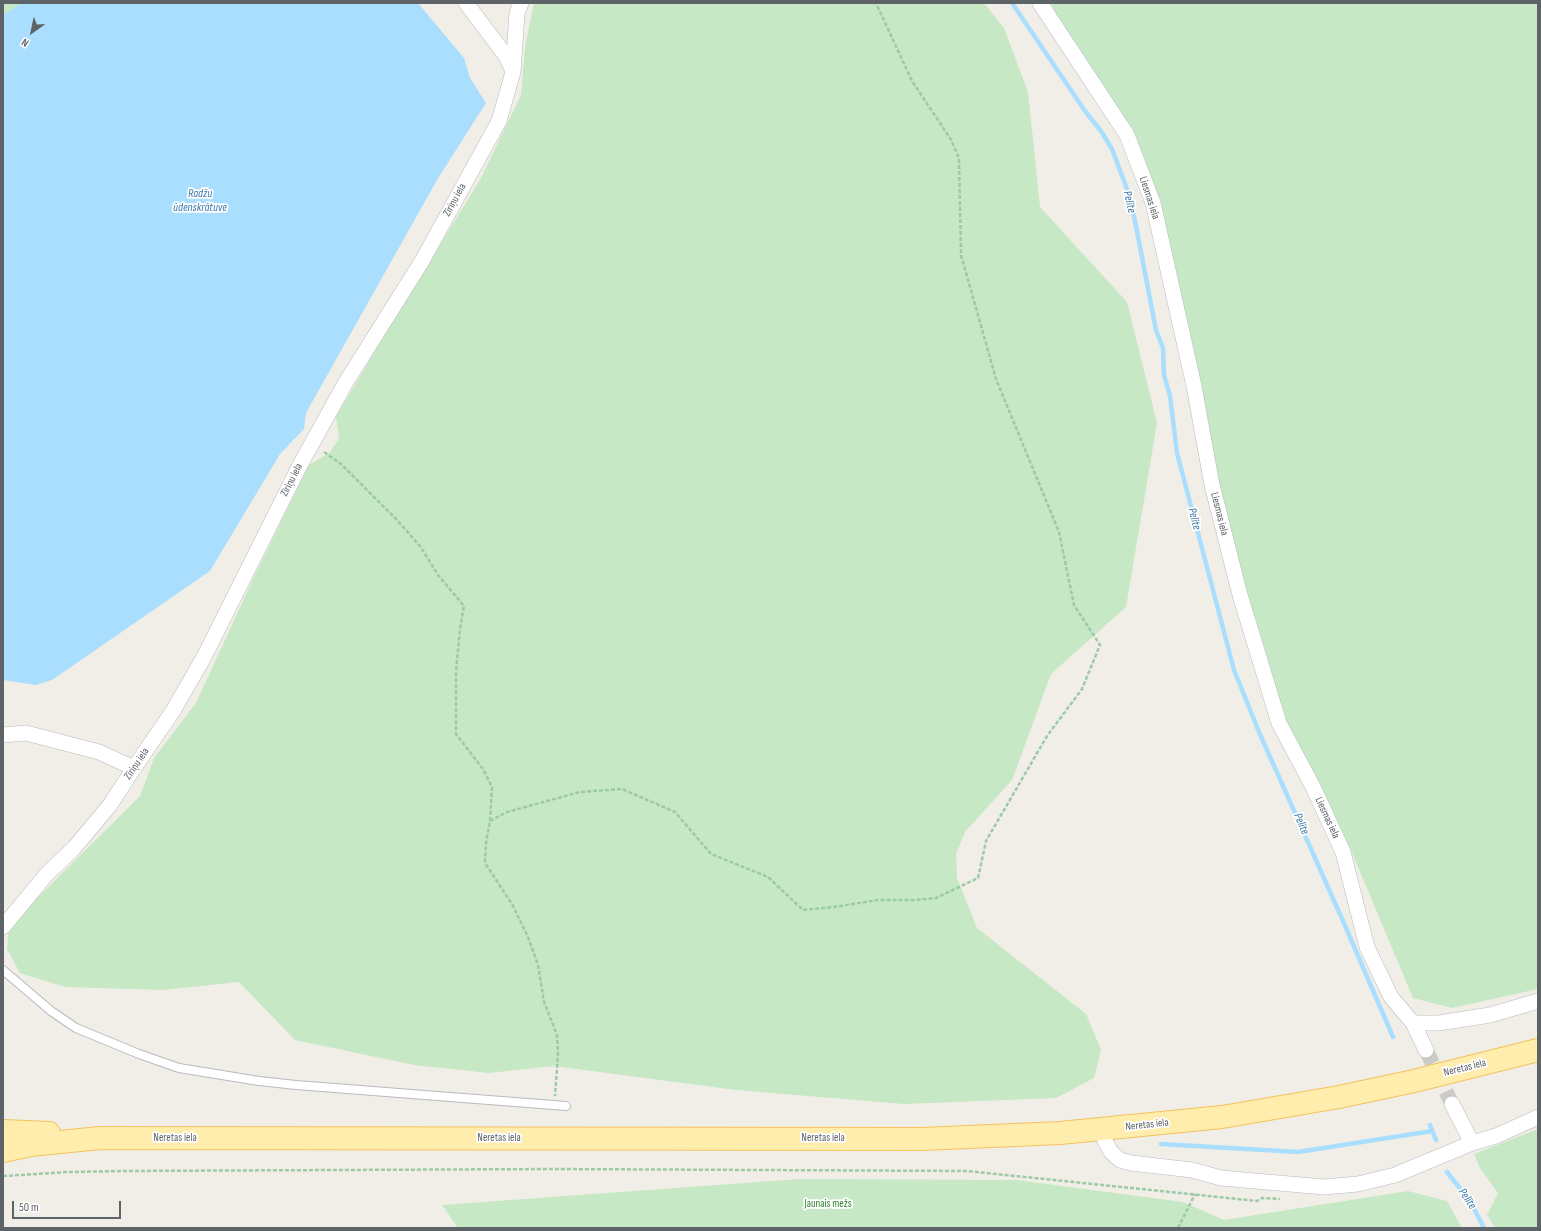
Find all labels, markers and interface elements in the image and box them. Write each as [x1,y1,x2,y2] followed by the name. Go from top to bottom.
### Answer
[12,12,52,52] north arrow
[19,35,31,50] text: N
[1136,175,1162,221] street label: Liesmas iela
[441,181,469,219] street label: Zīriņu iela
[173,187,227,215] water label: Radžu ūdenskrātuve
[1119,190,1139,214] water label: Pelīte
[278,461,306,499] street label: Zīriņu iela
[1207,491,1231,537] street label: Liesmas iela
[1184,506,1204,532] water label: Pelīte
[122,746,152,782] street label: Zīriņu iela
[1312,795,1342,841] street label: Liesmas iela
[1290,811,1312,837] water label: Pelīte
[1442,1056,1488,1080] street label: Neretas iela
[1125,1116,1169,1134] street label: Neretas iela
[153,1131,197,1145] street label: Neretas iela
[477,1131,521,1145] street label: Neretas iela
[801,1131,845,1145] street label: Neretas iela
[1455,1186,1479,1212] water label: Pelīte
[14,1193,123,1219] scale bar
[804,1197,852,1211] park label: Jaunais mežs
[19,1200,39,1215] text: 50 m

